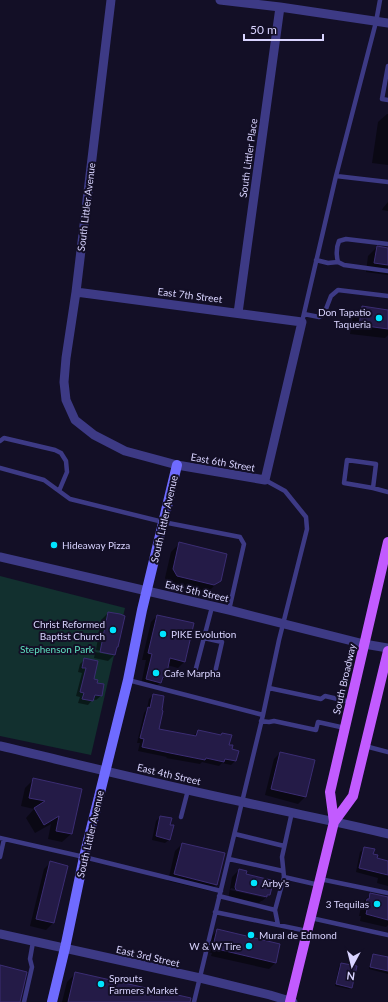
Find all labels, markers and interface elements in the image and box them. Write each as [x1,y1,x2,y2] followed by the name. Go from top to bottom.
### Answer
[244,16,323,42] scale bar
[250,22,277,37] text: 50 m
[237,118,259,198] street label: South Littler Place
[75,162,97,252] street label: South Littler Avenue
[157,285,223,305] street label: East 7th Street
[318,306,371,330] place label: Don Tapatio Taqueria
[374,313,384,323] marker: Don Tapatio Taqueria
[190,450,256,474] street label: East 6th Street
[148,474,180,564] street label: South Littler Avenue
[62,539,130,551] place label: Hideaway Pizza
[49,540,59,550] marker: Hideaway Pizza
[164,578,230,604] street label: East 5th Street
[33,618,105,642] place label: Christ Reformed Baptist Church
[108,625,118,635] marker: Christ Reformed Baptist Church
[171,628,236,640] place label: PIKE Evolution
[158,629,168,639] marker: PIKE Evolution
[330,642,358,716] street label: South Broadway
[20,643,95,655] park label: Stephenson Park
[164,667,221,679] place label: Cafe Marpha
[151,668,161,678] marker: Cafe Marpha
[136,761,202,787] street label: East 4th Street
[74,789,106,879] street label: South Littler Avenue
[262,877,289,889] place label: Arby's
[249,878,259,888] marker: Arby's
[326,898,369,910] place label: 3 Tequilas
[372,899,382,909] marker: 3 Tequilas
[259,929,337,941] place label: Mural de Edmond
[246,930,256,940] marker: Mural de Edmond
[189,940,241,952] place label: W & W Tire
[244,941,254,951] marker: W & W Tire
[115,943,181,969] street label: East 3rd Street
[332,946,372,986] north arrow
[346,969,356,983] text: N
[109,972,178,996] place label: Sprouts Farmers Market
[96,979,106,989] marker: Sprouts Farmers Market

